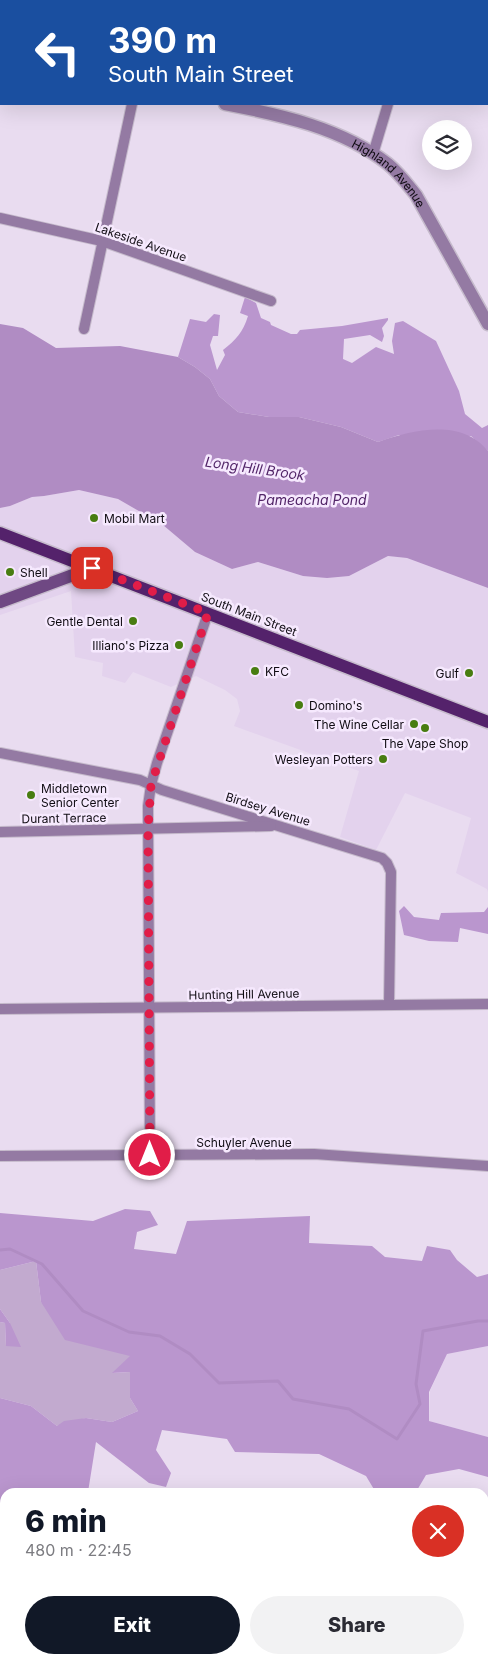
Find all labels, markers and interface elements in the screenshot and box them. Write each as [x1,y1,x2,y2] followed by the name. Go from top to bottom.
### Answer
[108,19,217,61] text: 390 m
[25,20,90,85] icon: left
[108,61,294,87] text: South Main Street
[422,120,472,170] map controls
[422,120,472,170] button: layers
[350,135,429,210] street label: Highland Avenue
[93,219,189,265] street label: Lakeside Avenue
[204,453,306,483] water label: Long Hill Brook
[257,491,367,508] water label: Pameacha Pond
[104,511,165,526] place label: Mobil Mart
[88,512,100,524] marker: Mobil Mart
[71,547,113,589] pin
[78,554,106,582] icon: arrive
[20,565,48,580] place label: Shell
[4,566,16,578] marker: Shell
[199,589,299,639] street label: South Main Street
[46,614,123,629] place label: Gentle Dental
[127,615,139,627] marker: Gentle Dental
[92,638,169,653] place label: Illiano's Pizza
[173,639,185,651] marker: Illiano's Pizza
[265,664,289,679] place label: KFC
[249,665,261,677] marker: KFC
[436,666,460,681] place label: Gulf
[463,667,475,679] marker: Gulf
[309,698,362,713] place label: Domino's
[293,699,305,711] marker: Domino's
[314,717,404,732] place label: The Wine Cellar
[408,718,420,730] marker: The Wine Cellar
[419,722,431,734] marker: The Vape Shop
[382,736,468,751] place label: The Vape Shop
[275,752,373,767] place label: Wesleyan Potters
[377,753,389,765] marker: Wesleyan Potters
[41,781,119,810] place label: Middletown Senior Center
[25,789,37,801] marker: Middletown Senior Center
[224,789,312,829] street label: Birdsey Avenue
[21,810,107,826] street label: Durant Terrace
[188,986,300,1002] street label: Hunting Hill Avenue
[123,1128,175,1180] position arrow
[196,1135,292,1150] street label: Schuyler Avenue
[25,1503,107,1539] text: 6 min
[412,1505,464,1557] button: close
[25,1540,132,1560] text: 480 m · 22:45
[25,1596,240,1654] button: Exit
[250,1596,464,1654] button: Share

